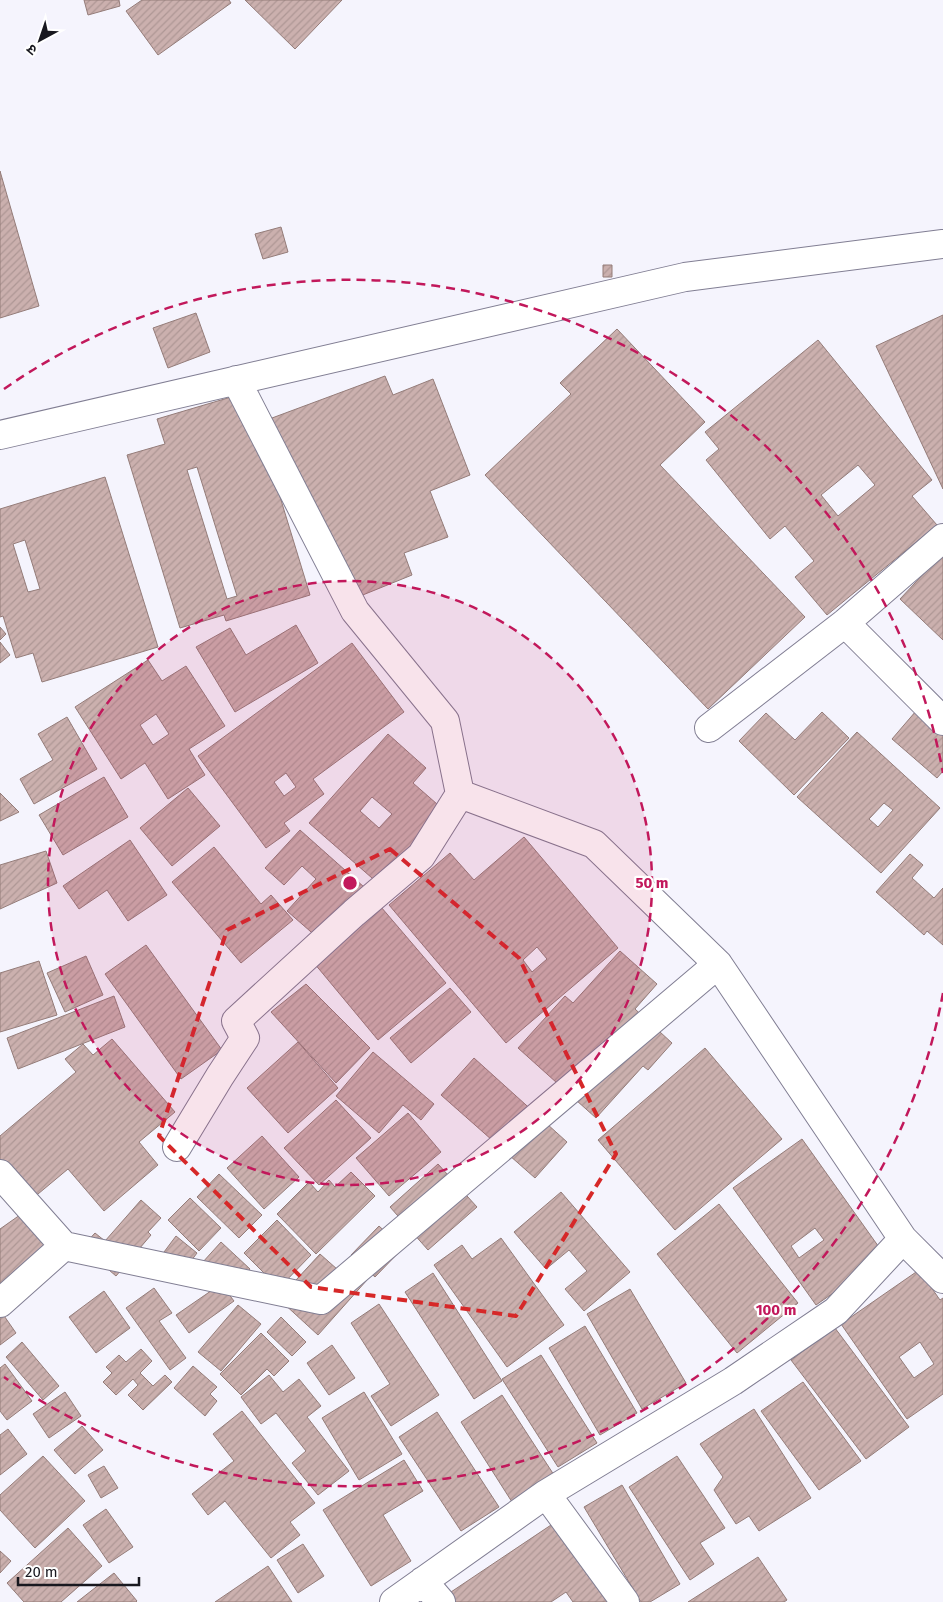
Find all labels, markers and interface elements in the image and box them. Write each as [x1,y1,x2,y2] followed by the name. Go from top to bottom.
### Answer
[15,15,65,65] north arrow
[23,40,41,59] text: उ
[341,874,359,892] centre of rings
[635,874,669,892] text: 50 m
[756,1301,796,1319] text: 100 m
[18,1554,139,1586] scale bar
[25,1563,58,1581] text: 20 m

